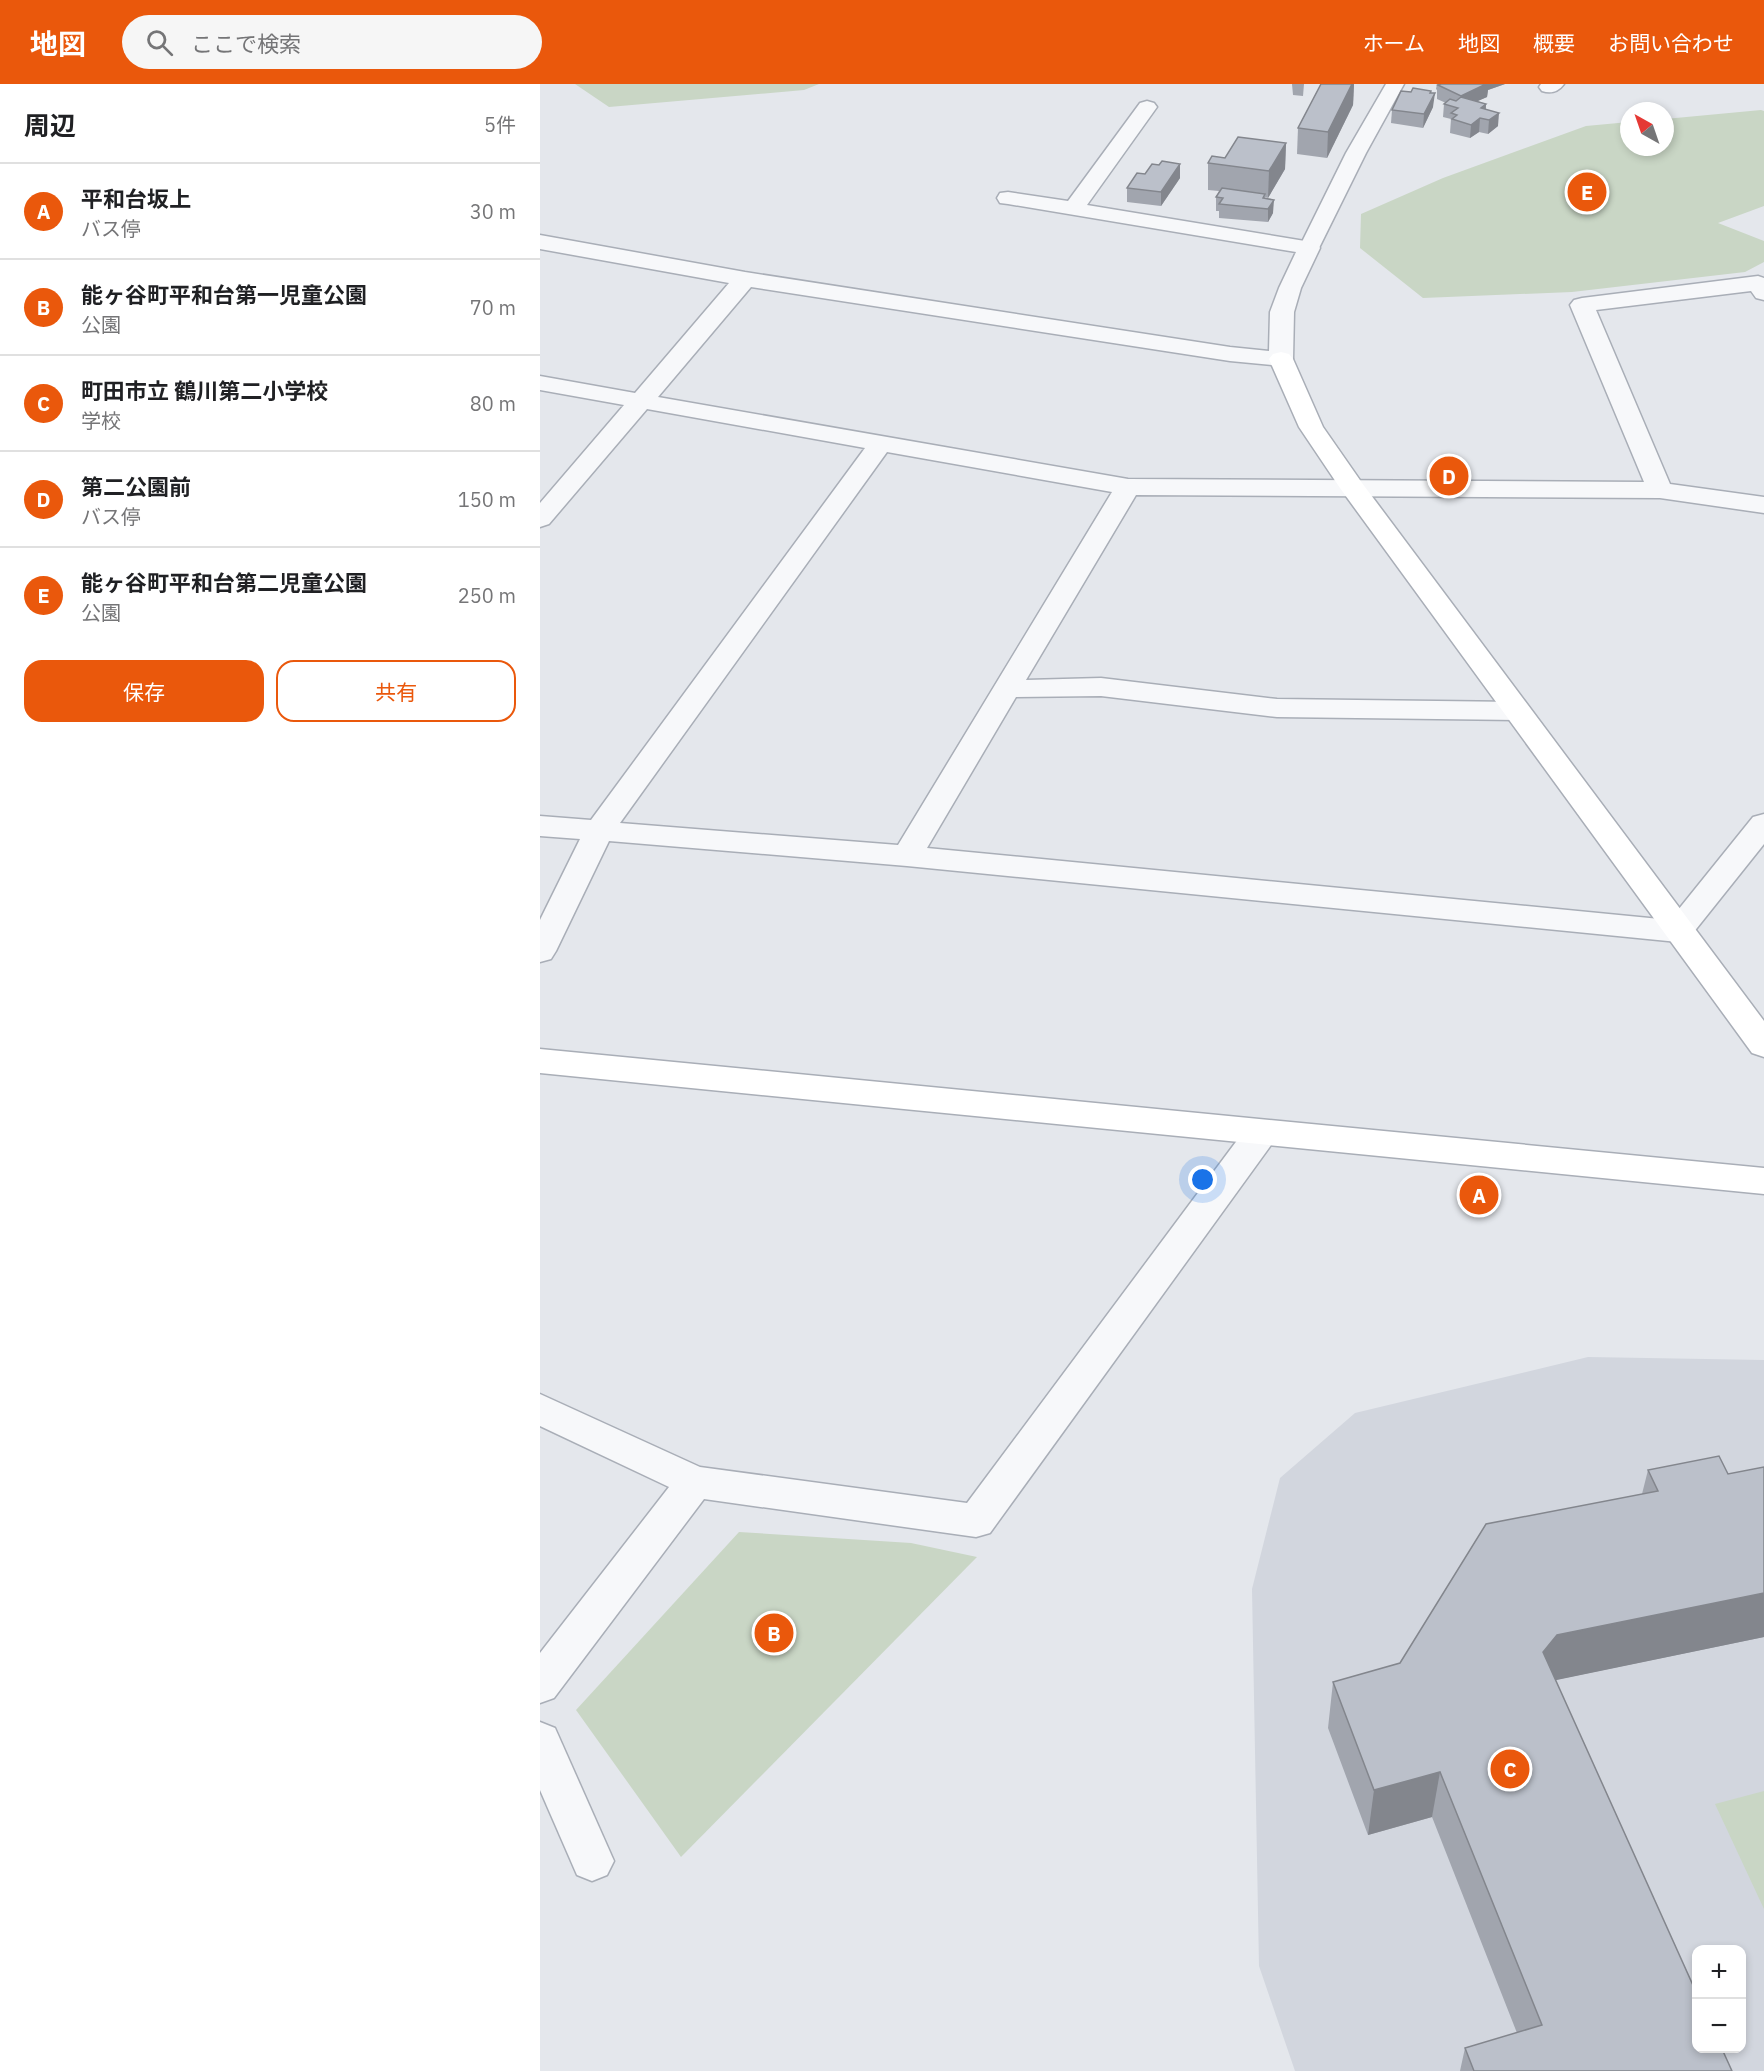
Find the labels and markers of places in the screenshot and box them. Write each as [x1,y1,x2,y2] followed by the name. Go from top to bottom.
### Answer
[1568,170,1606,214] pin: E
[1430,454,1468,498] pin: D
[1460,1172,1498,1218] pin: A
[754,1610,794,1656] pin: B
[1490,1746,1530,1792] pin: C

